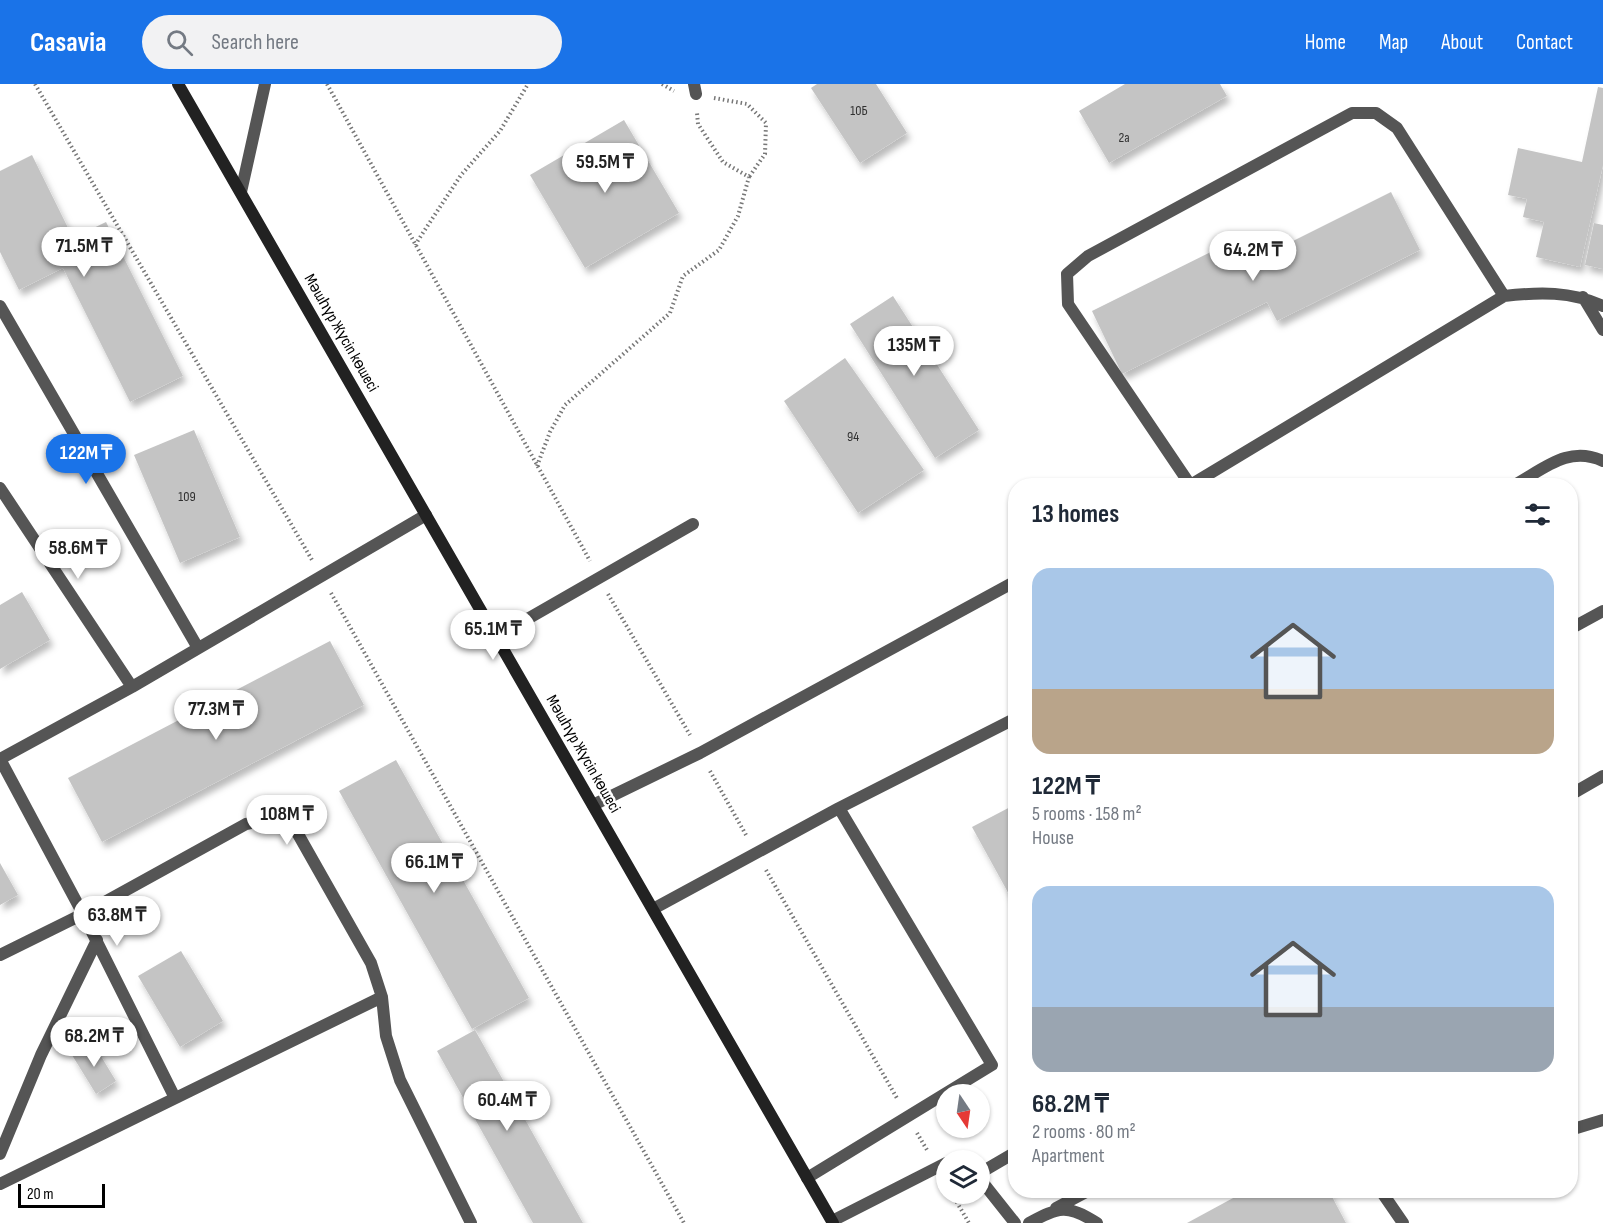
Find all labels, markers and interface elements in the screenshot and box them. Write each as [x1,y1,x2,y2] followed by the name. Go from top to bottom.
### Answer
[142,15,562,69] search box
[30,26,106,59] text: Casavia
[163,26,196,59] icon: search
[211,29,299,56] text: Search here
[1305,30,1346,55] text: Home
[1379,30,1408,55] text: Map
[1441,30,1483,55] text: About
[1516,30,1573,55] text: Contact
[850,102,868,119] house number: 10Б
[1118,129,1130,146] house number: 2а
[550,143,660,194] pin: 59.5M ₸
[576,150,634,174] text: 59.5M ₸
[29,227,139,278] pin: 71.5M ₸
[1198,231,1308,282] pin: 64.2M ₸
[55,234,113,258] text: 71.5M ₸
[1223,238,1283,262] text: 64.2M ₸
[300,271,382,395] street label: Мәшһүр Жүсіп көшесі
[865,326,963,377] pin: 135M ₸
[888,333,940,357] text: 135M ₸
[847,428,859,445] house number: 94
[37,434,135,485] pin: 122M ₸
[60,441,112,465] text: 122M ₸
[178,488,196,505] house number: 109
[1521,498,1554,531] icon: filters
[1032,499,1119,530] text: 13 homes
[23,529,133,580] pin: 58.6M ₸
[49,536,107,560] text: 58.6M ₸
[1239,607,1347,715] icon: home
[438,610,548,661] pin: 65.1M ₸
[464,617,522,641] text: 65.1M ₸
[161,690,271,741] pin: 77.3M ₸
[542,692,624,816] street label: Мәшһүр Жүсіп көшесі
[188,697,244,721] text: 77.3M ₸
[1032,771,1100,802] text: 122M ₸
[238,795,336,846] pin: 108M ₸
[260,802,314,826] text: 108M ₸
[1032,802,1142,826] text: 5 rooms · 158 m²
[1032,826,1074,850] text: House
[379,843,489,894] pin: 66.1M ₸
[405,850,463,874] text: 66.1M ₸
[62,896,172,947] pin: 63.8M ₸
[88,903,147,927] text: 63.8M ₸
[1239,925,1347,1033] icon: home
[39,1017,149,1068] pin: 68.2M ₸
[64,1024,124,1048] text: 68.2M ₸
[452,1081,562,1132] pin: 60.4M ₸
[936,1084,990,1138] north arrow
[936,1084,990,1204] map controls
[477,1088,537,1112] text: 60.4M ₸
[1032,1089,1109,1120] text: 68.2M ₸
[1032,1120,1136,1144] text: 2 rooms · 80 m²
[1032,1144,1105,1168] text: Apartment
[936,1150,990,1204] button: layers
[18,1181,105,1208] scale bar
[27,1185,54,1204] text: 20 m

